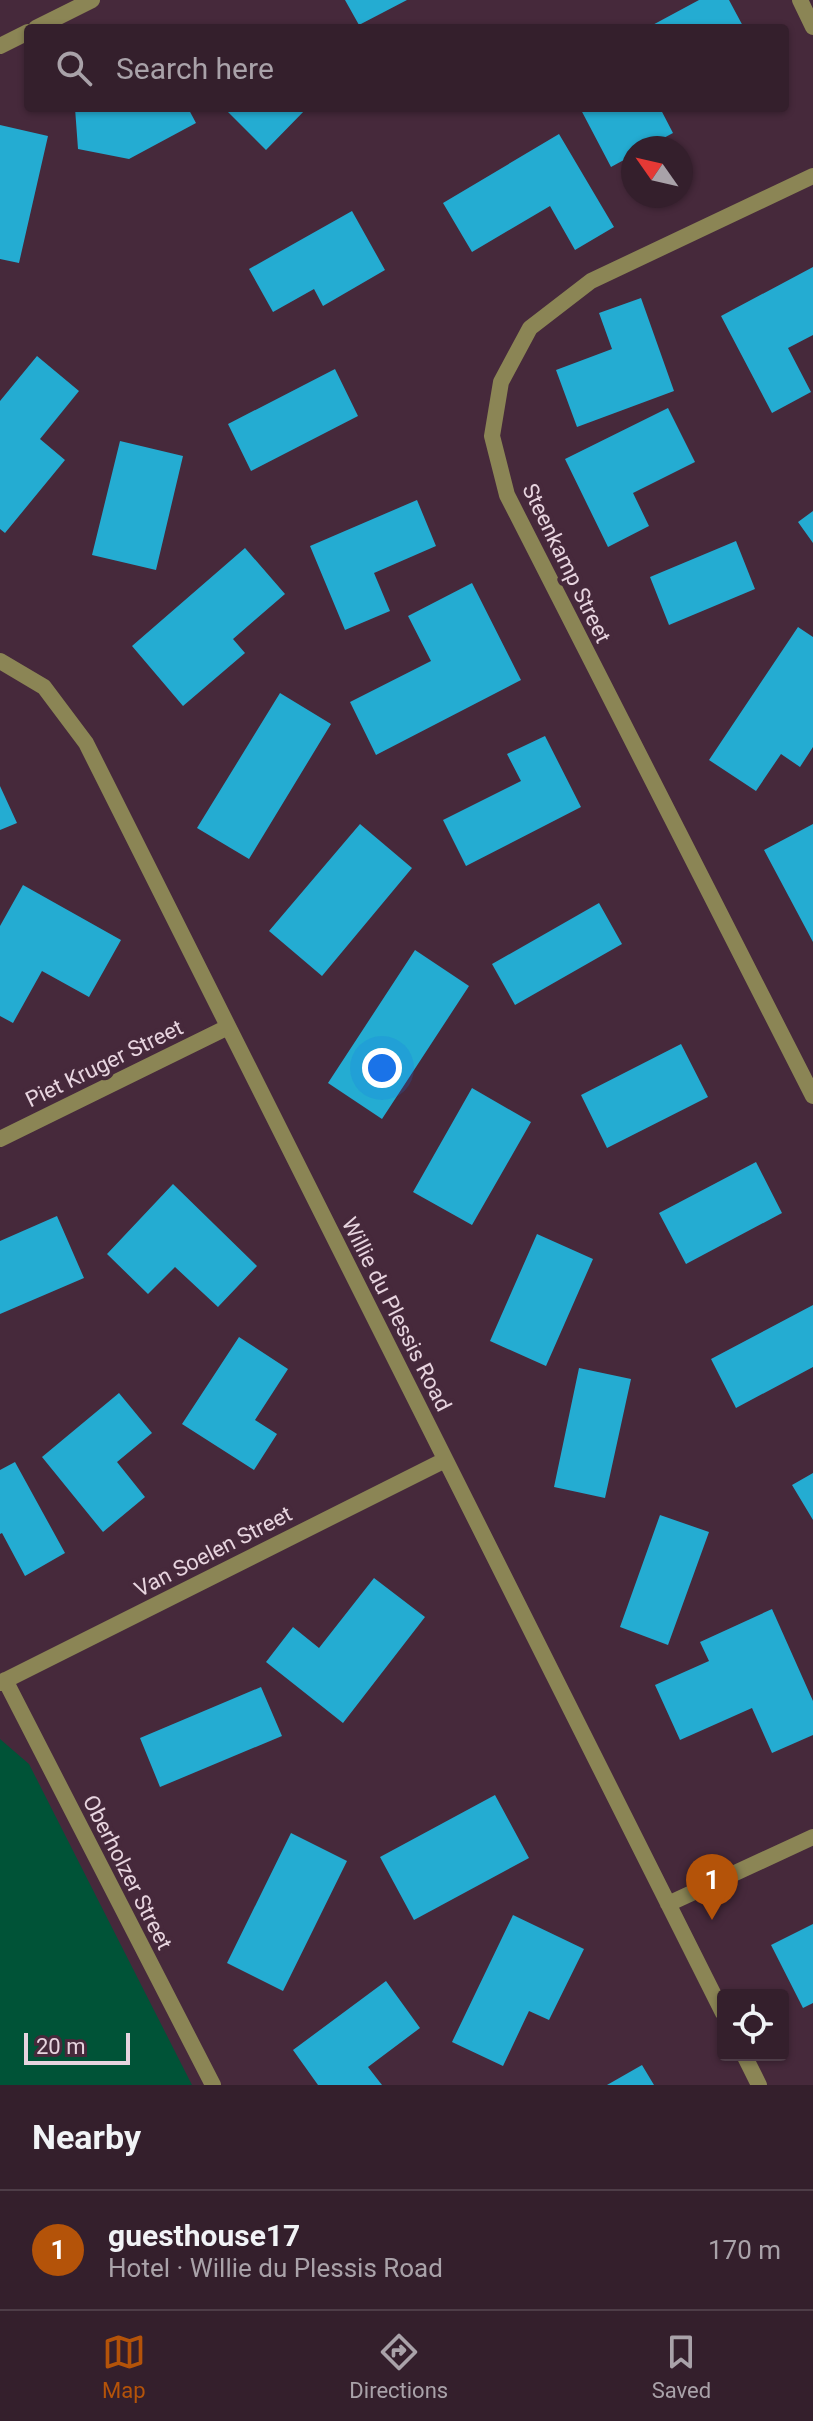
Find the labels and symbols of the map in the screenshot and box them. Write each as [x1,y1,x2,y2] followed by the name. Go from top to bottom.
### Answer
[621,136,693,208] north arrow
[517,480,616,647] street label: Steenkamp Street
[21,1015,187,1112] street label: Piet Kruger Street
[362,1048,402,1088] your location
[337,1213,456,1415] street label: Willie du Plessis Road
[130,1501,296,1602] street label: Van Soelen Street
[78,1791,177,1954] street label: Oberholzer Street
[686,1854,738,1920] pin: 1
[24,2029,130,2065] scale bar

